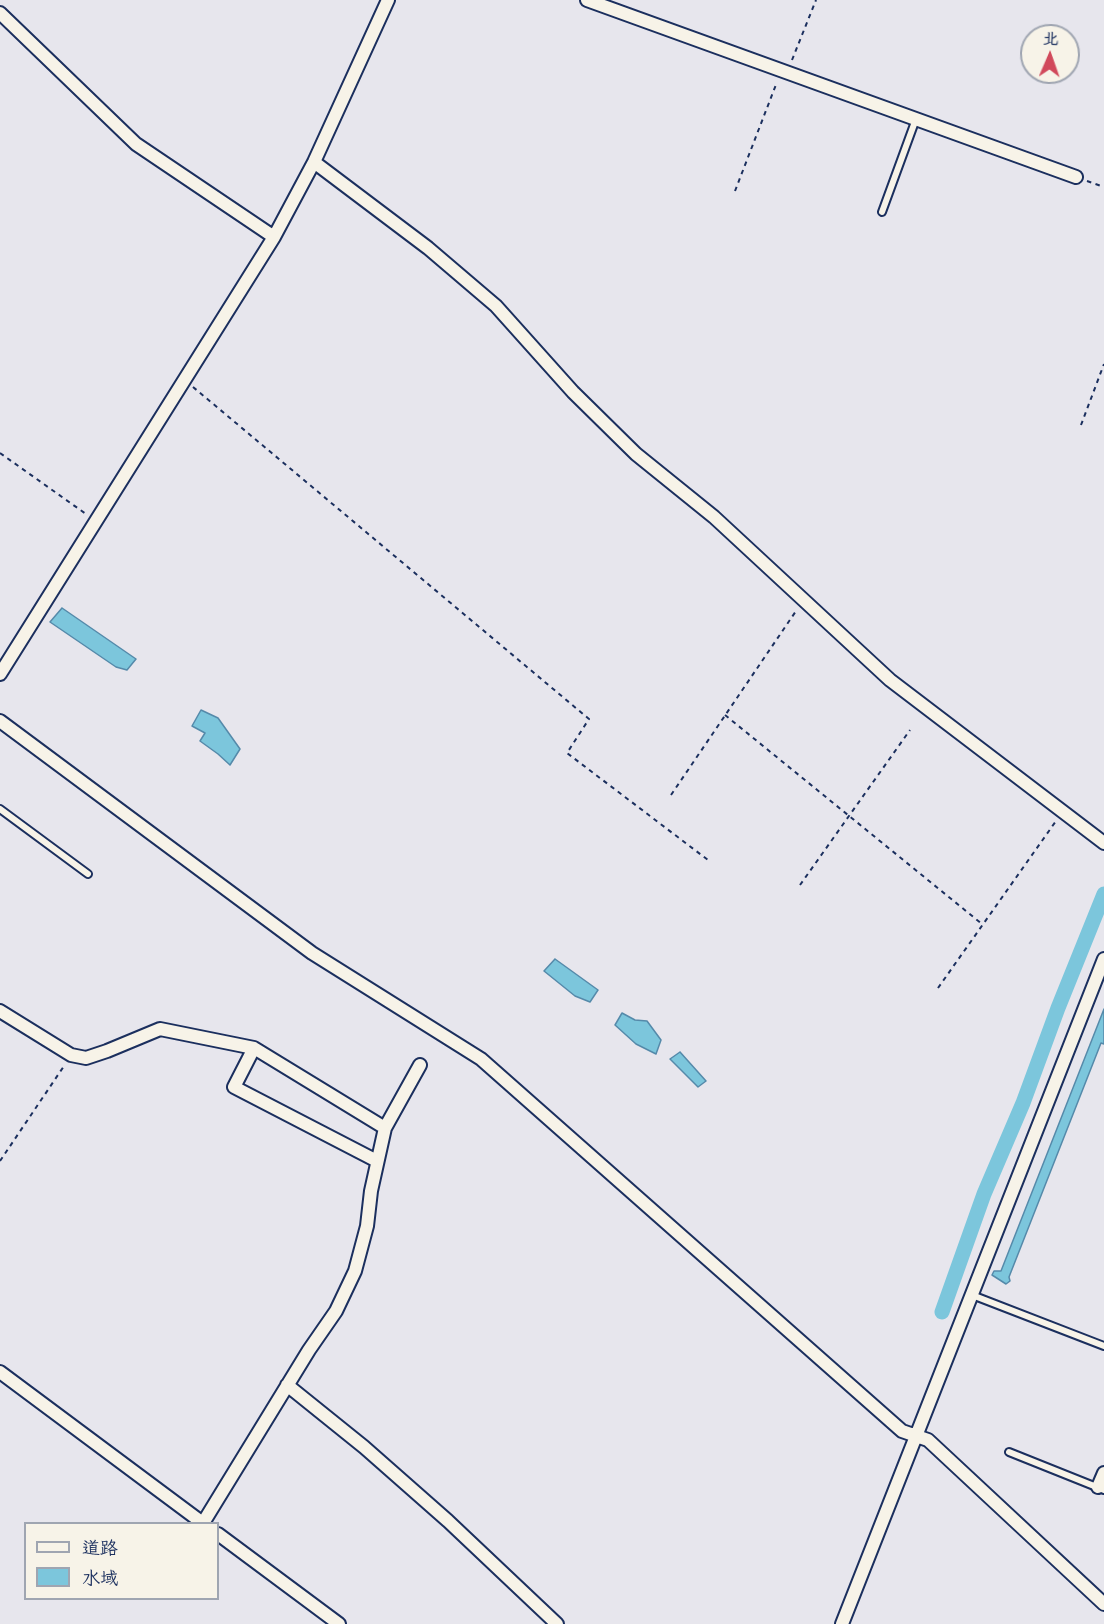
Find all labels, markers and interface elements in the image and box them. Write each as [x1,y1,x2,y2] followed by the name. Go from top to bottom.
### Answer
[1020,24,1080,84] north arrow
[1042,28,1059,48] text: 北
[24,1522,219,1600] legend
[82,1536,118,1559] text: 道路
[82,1566,118,1589] text: 水域

